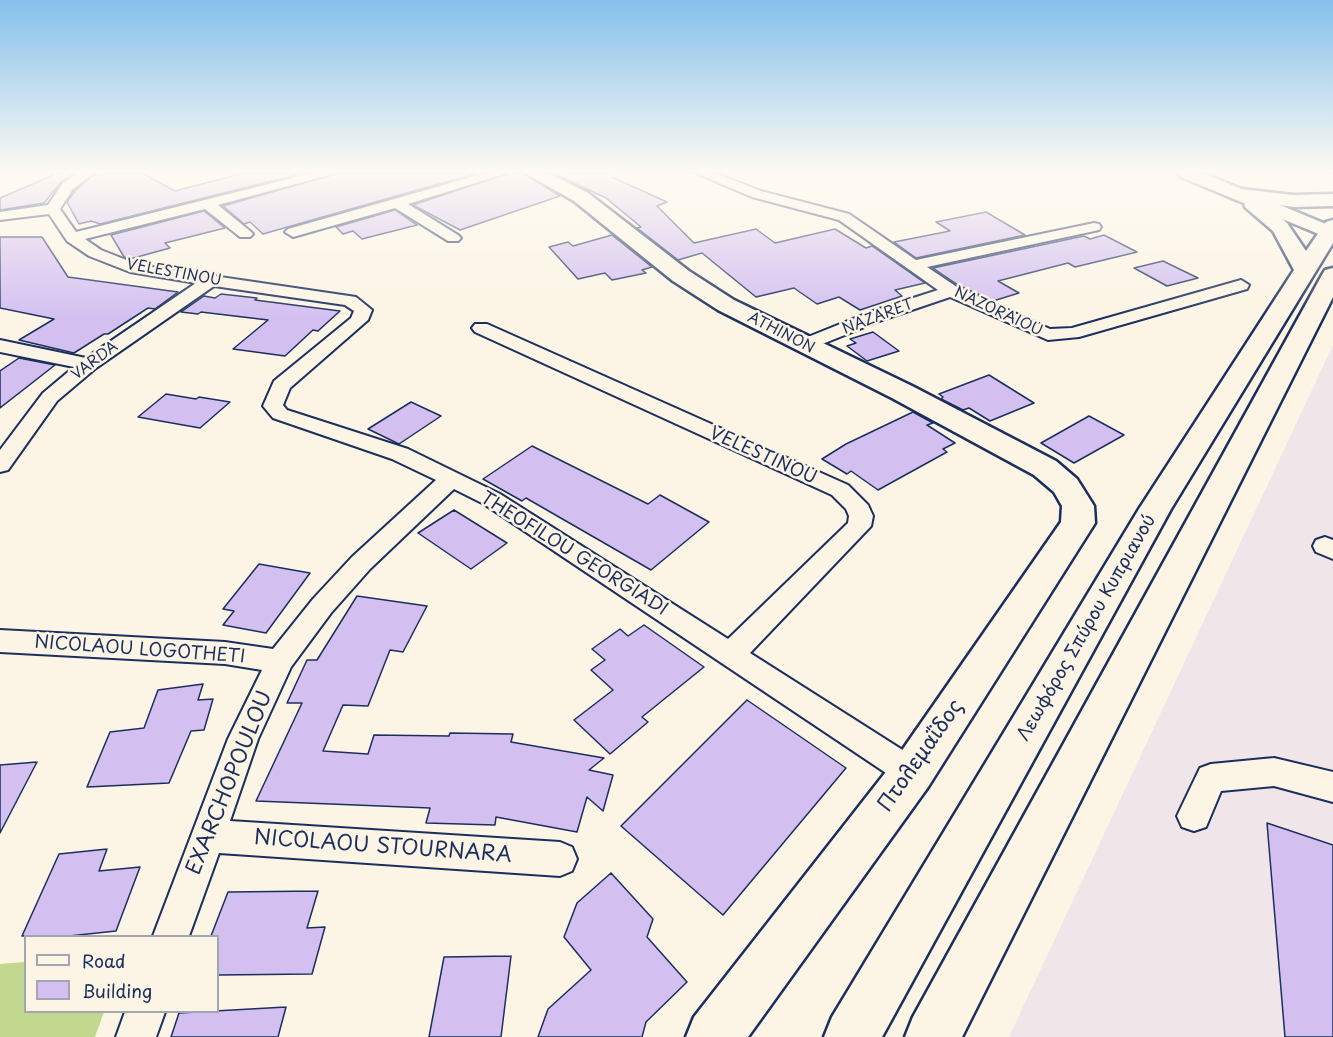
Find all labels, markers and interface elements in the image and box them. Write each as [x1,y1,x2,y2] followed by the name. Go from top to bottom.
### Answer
[125,256,223,290] street label: VELESTINOU
[951,284,1045,340] street label: NAZORAIOU
[840,295,916,339] street label: NAZARET
[745,309,817,357] street label: ATHINON
[68,338,122,384] street label: VARDA
[706,423,820,489] street label: VELESTINOU
[476,487,672,621] street label: THEOFILOU GEORGIADI
[1013,511,1161,745] street label: Λεωφόρος Σπύρου Κυπριανού
[34,632,246,668] street label: NICOLAOU LOGOTHETI
[182,688,278,878] street label: EXARCHOPOULOU
[873,695,969,817] street label: Πτολεμαΐδος
[253,825,513,869] street label: NICOLAOU STOURNARA
[24,935,219,1013] legend
[82,947,126,974] text: Road
[82,977,152,1004] text: Building

